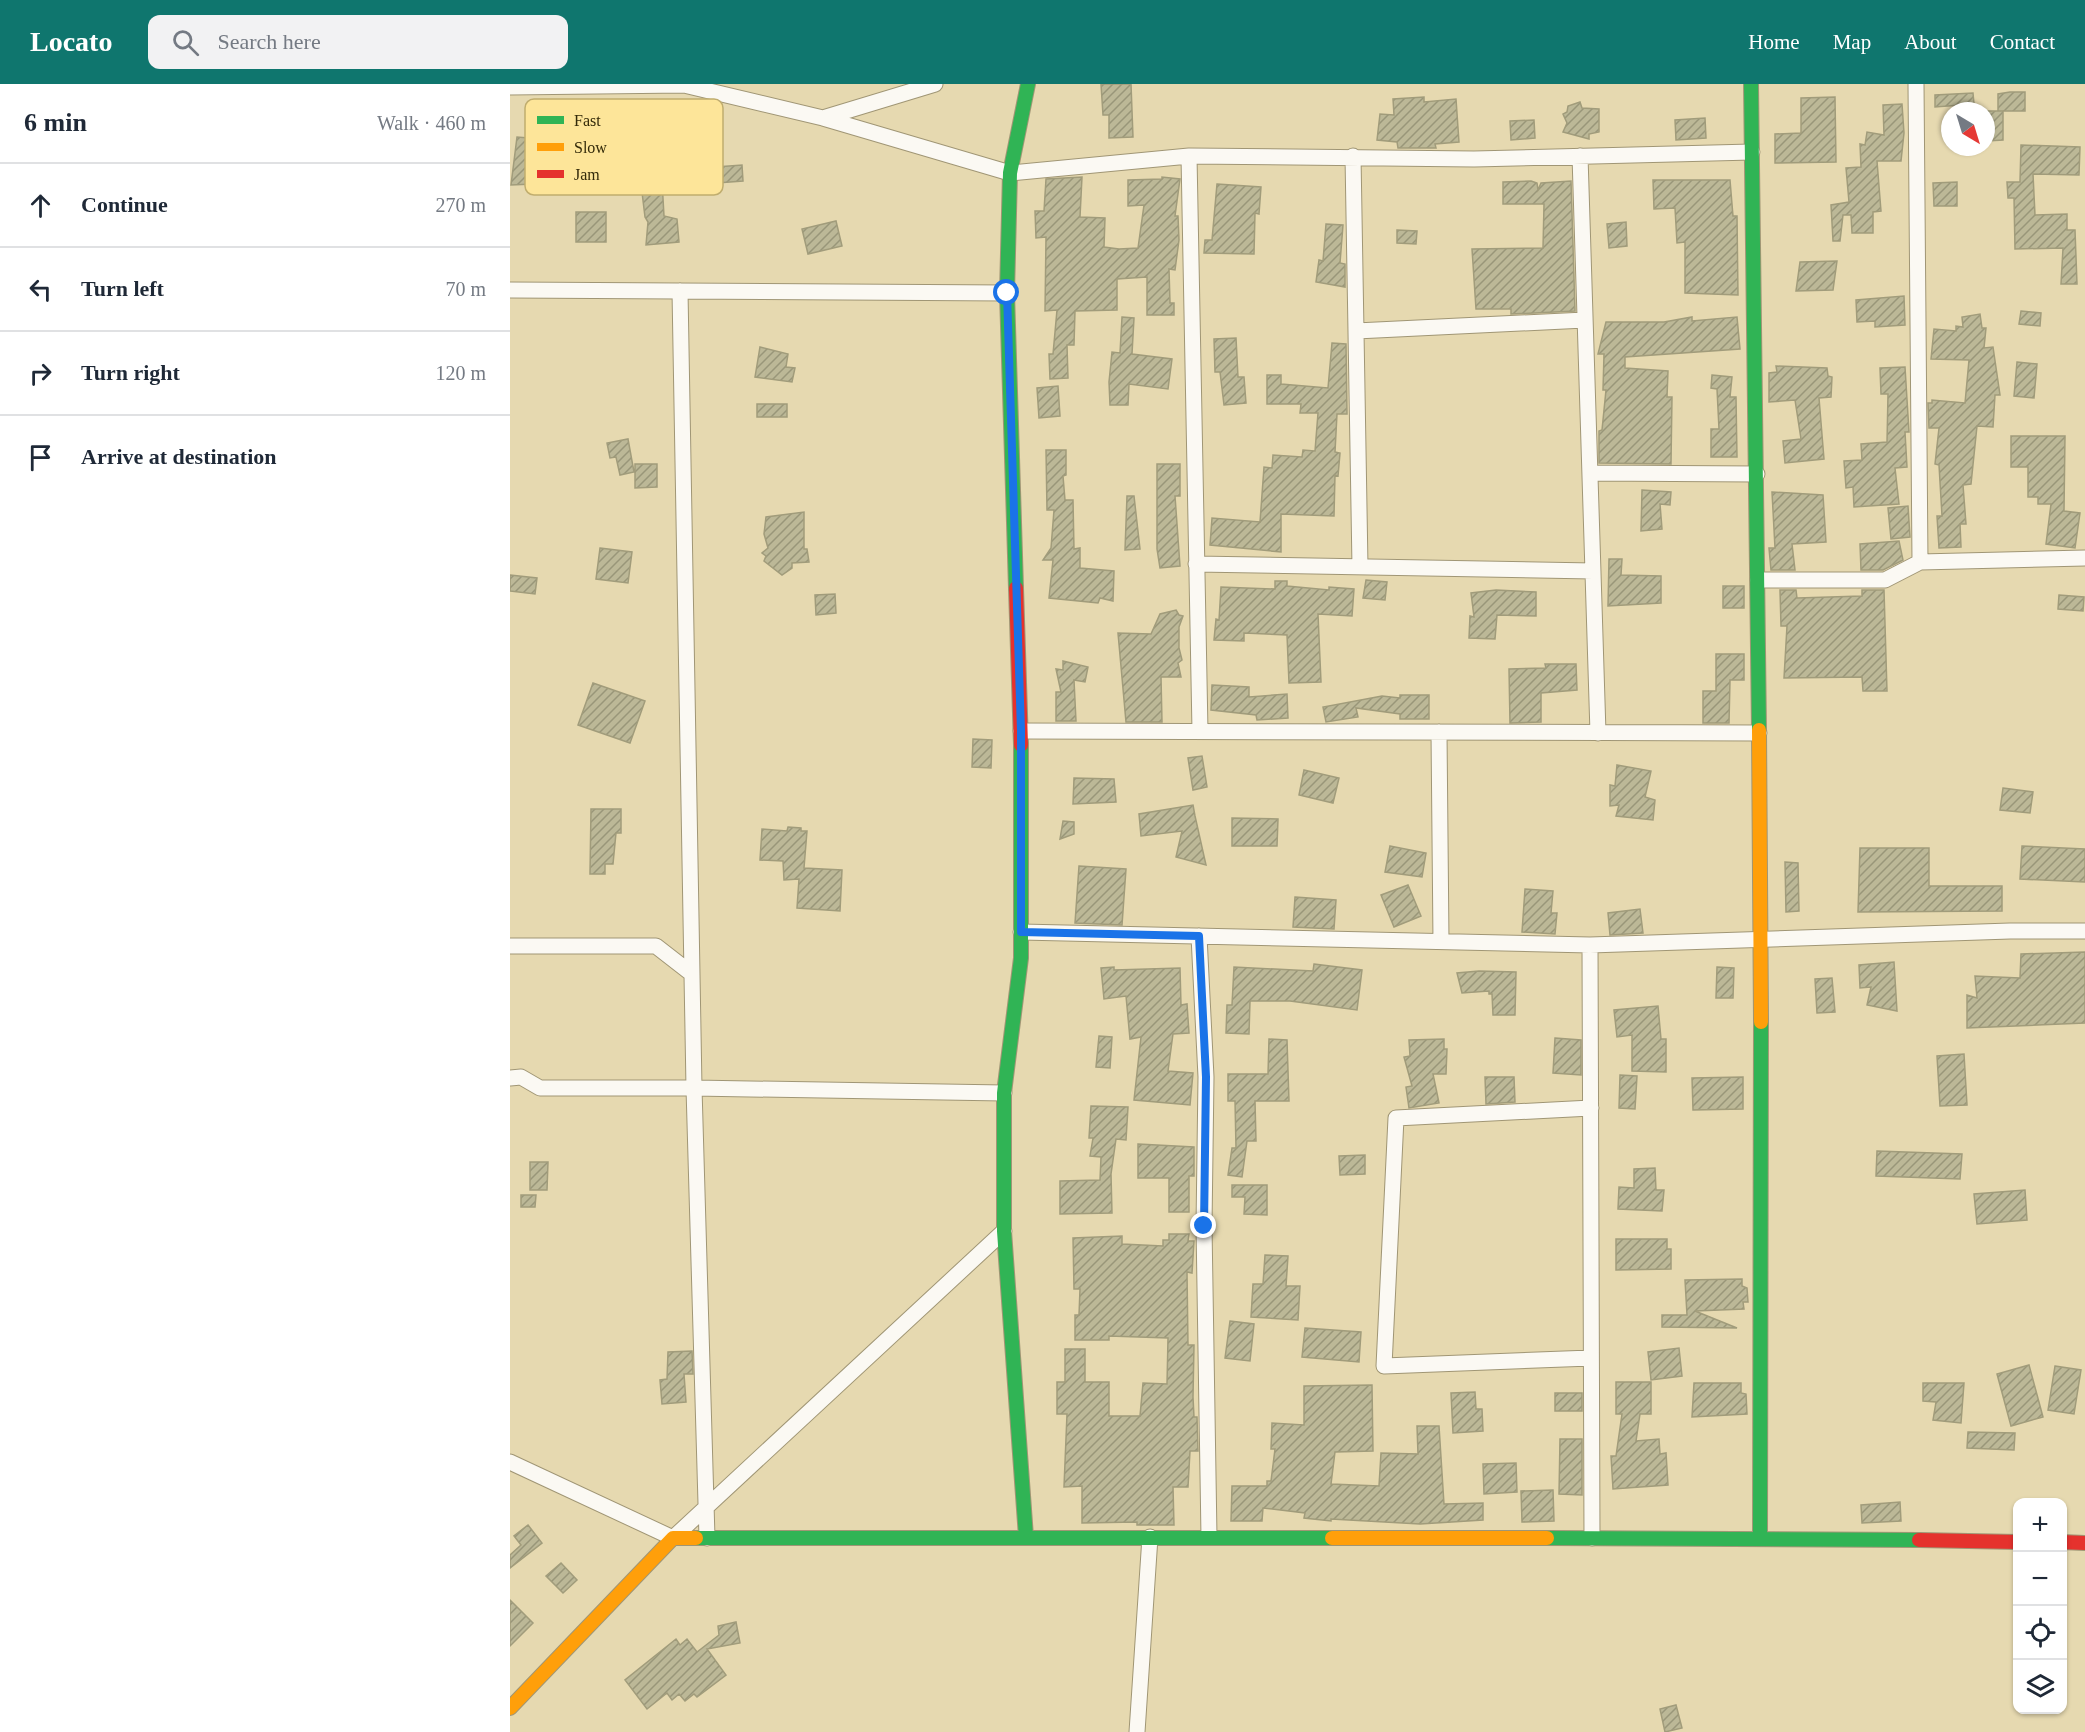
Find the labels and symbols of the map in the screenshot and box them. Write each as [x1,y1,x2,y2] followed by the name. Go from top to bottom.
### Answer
[525,99,723,195] legend
[1941,102,1995,156] north arrow
[574,112,601,129] text: Fast
[574,139,607,156] text: Slow
[574,166,600,183] text: Jam
[993,279,1019,305] route start
[1190,1212,1216,1238] route end

